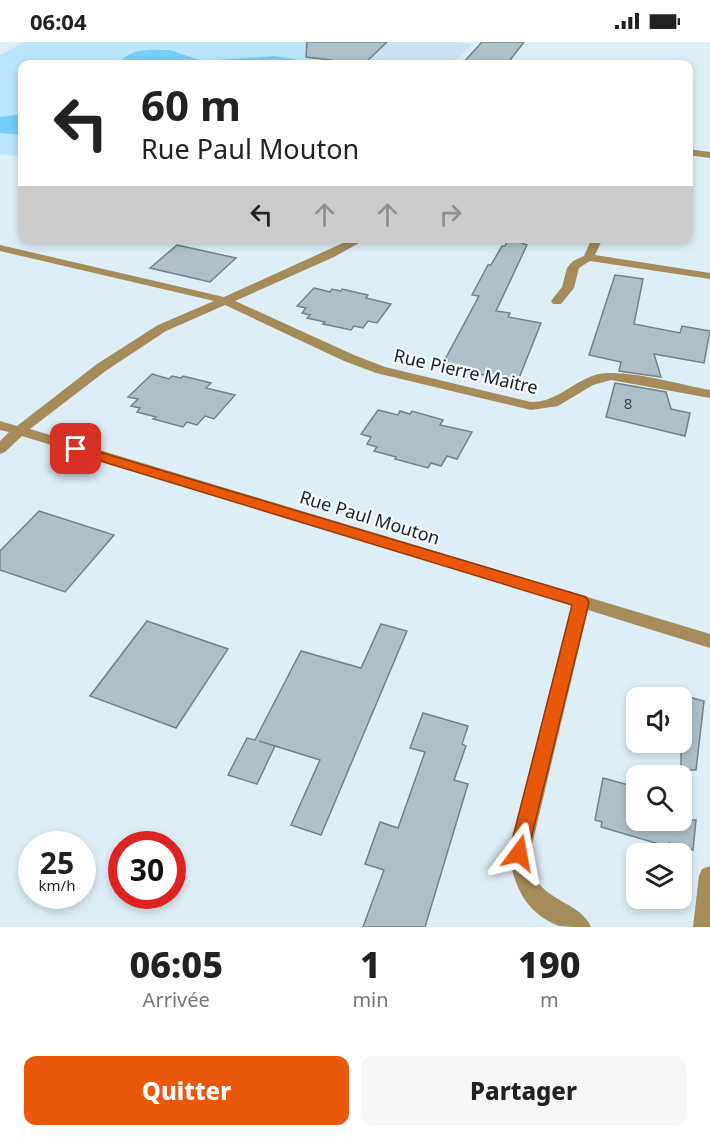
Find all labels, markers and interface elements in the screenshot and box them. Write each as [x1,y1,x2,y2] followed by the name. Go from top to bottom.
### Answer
[30,6,87,36] text: 06:04
[141,76,241,133] text: 60 m
[42,84,120,162] icon: left
[141,130,359,167] text: Rue Paul Mouton
[245,198,278,231] icon: left
[308,198,341,231] icon: ahead
[371,198,404,231] icon: ahead
[434,198,467,231] icon: right
[392,343,540,399] street label: Rue Pierre Maitre
[624,393,632,413] house number: 8
[50,423,101,474] pin
[59,432,92,465] icon: arrive
[297,484,443,550] street label: Rue Paul Mouton
[626,687,692,909] map controls
[626,687,692,753] button: sound
[626,765,692,831] button: search
[487,821,551,885] position arrow
[108,831,186,909] speed limit sign: 30
[40,842,74,883] text: 25
[626,843,692,909] button: layers
[39,875,75,895] text: km/h
[129,940,223,989] text: 06:05
[360,940,381,989] text: 1
[518,940,581,989] text: 190
[143,986,210,1013] text: Arrivée
[352,986,389,1013] text: min
[540,986,559,1013] text: m
[24,1056,349,1125] button: Quitter
[361,1056,686,1125] button: Partager

